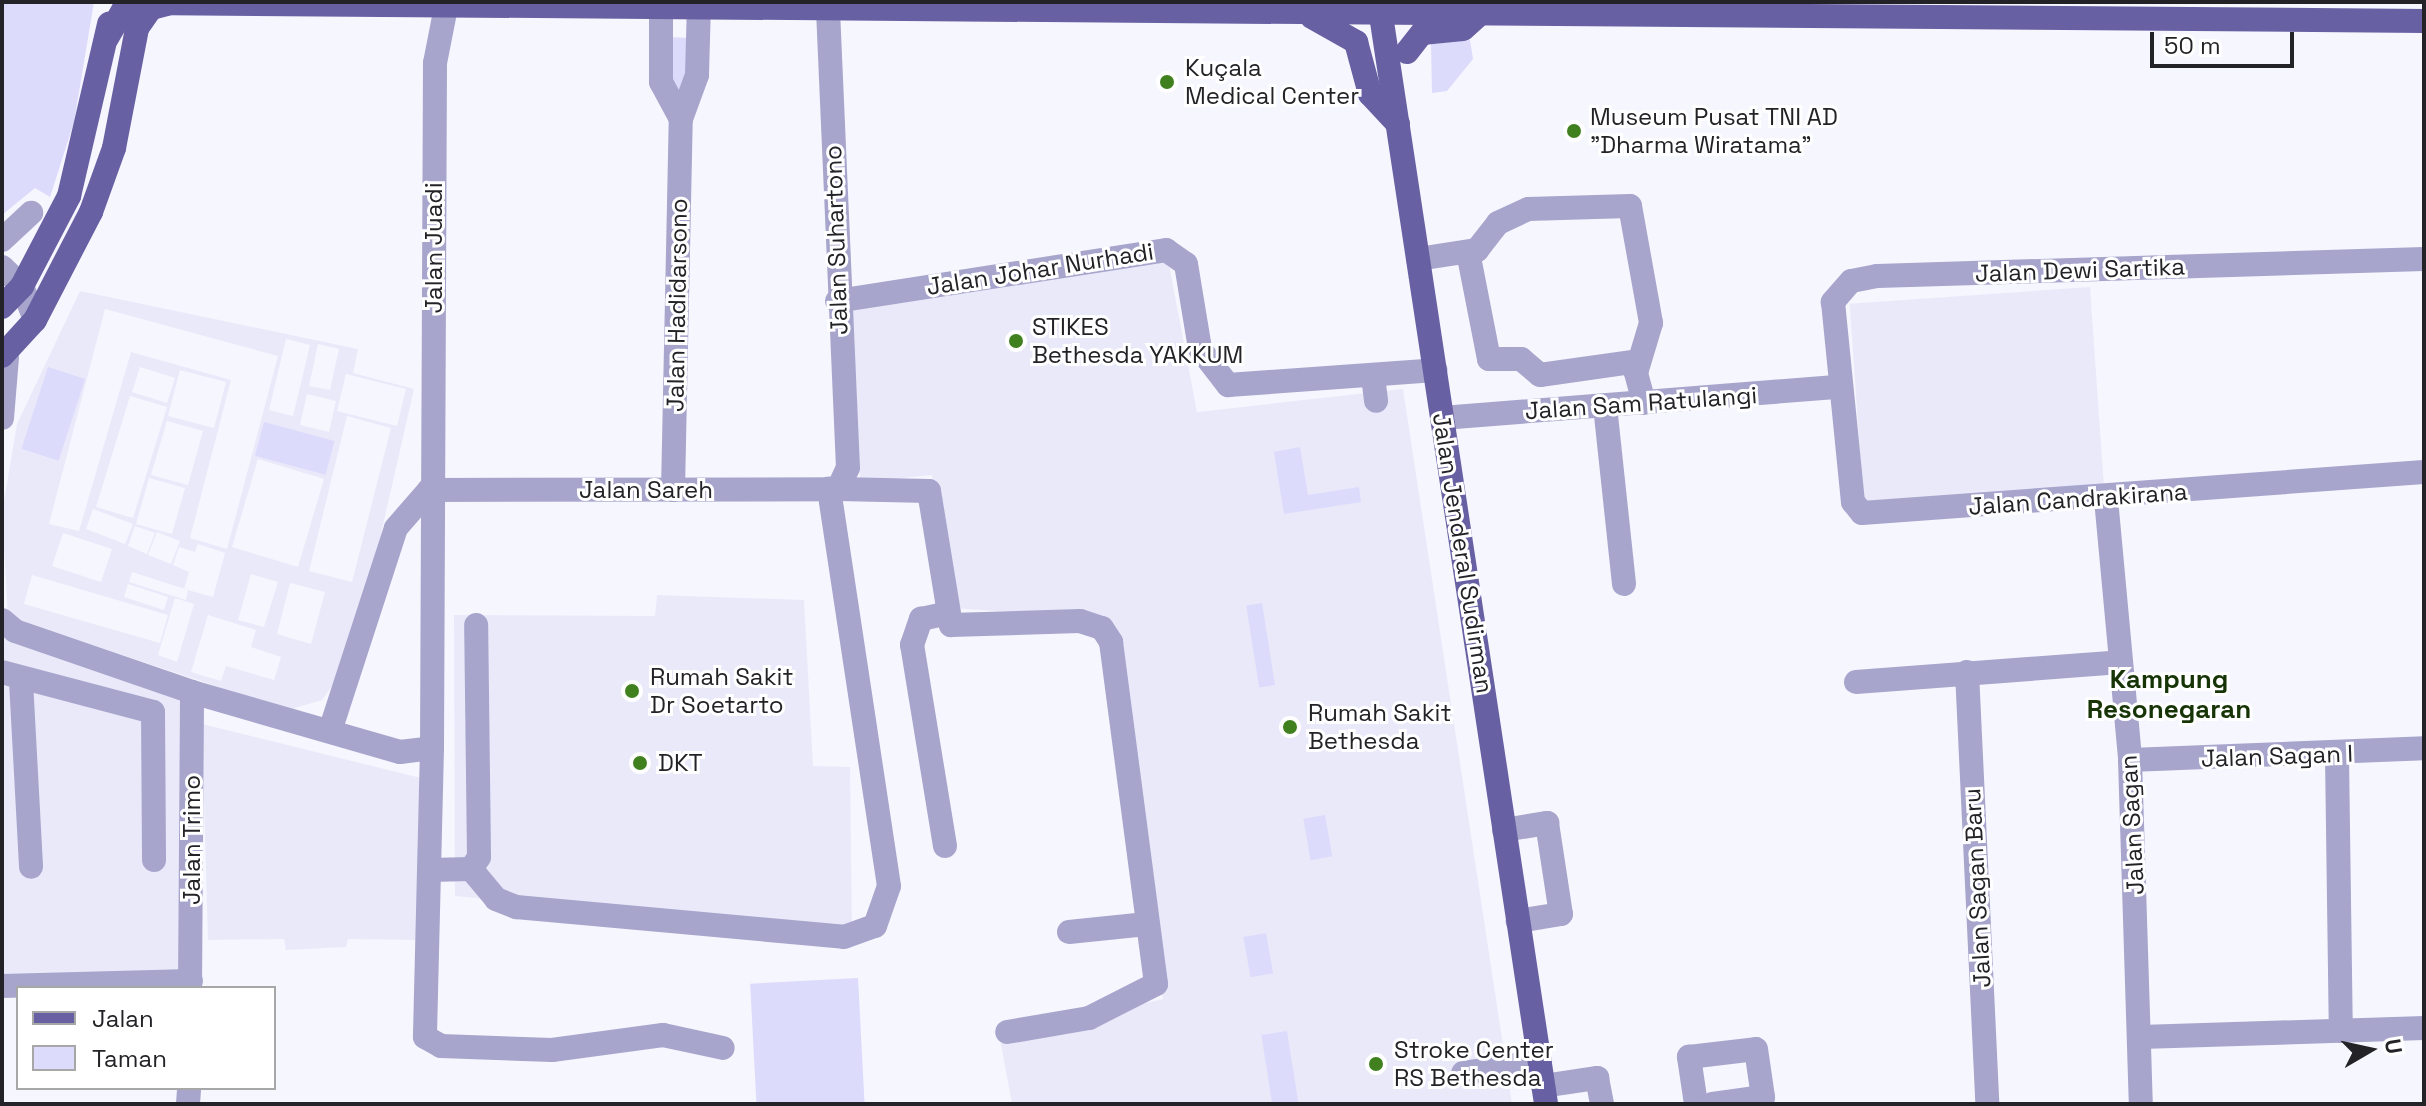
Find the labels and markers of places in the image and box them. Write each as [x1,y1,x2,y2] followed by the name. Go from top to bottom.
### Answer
[1185,54,1359,110] place label: Kuçala Medical Center
[1156,71,1178,93] marker: Kuçala Medical Center
[1590,103,1839,159] place label: Museum Pusat TNI AD "Dharma Wiratama"
[1565,122,1583,140] marker: Museum Pusat TNI AD "Dharma Wiratama"
[1032,313,1244,369] place label: STIKES Bethesda YAKKUM
[1007,332,1025,350] marker: STIKES Bethesda YAKKUM
[650,663,793,719] place label: Rumah Sakit Dr Soetarto
[621,680,643,702] marker: Rumah Sakit Dr Soetarto
[1308,699,1451,755] place label: Rumah Sakit Bethesda
[1279,716,1301,738] marker: Rumah Sakit Bethesda
[658,749,703,777] place label: DKT
[629,752,651,774] marker: DKT
[1394,1036,1554,1092] place label: Stroke Center RS Bethesda
[1365,1053,1387,1075] marker: Stroke Center RS Bethesda

